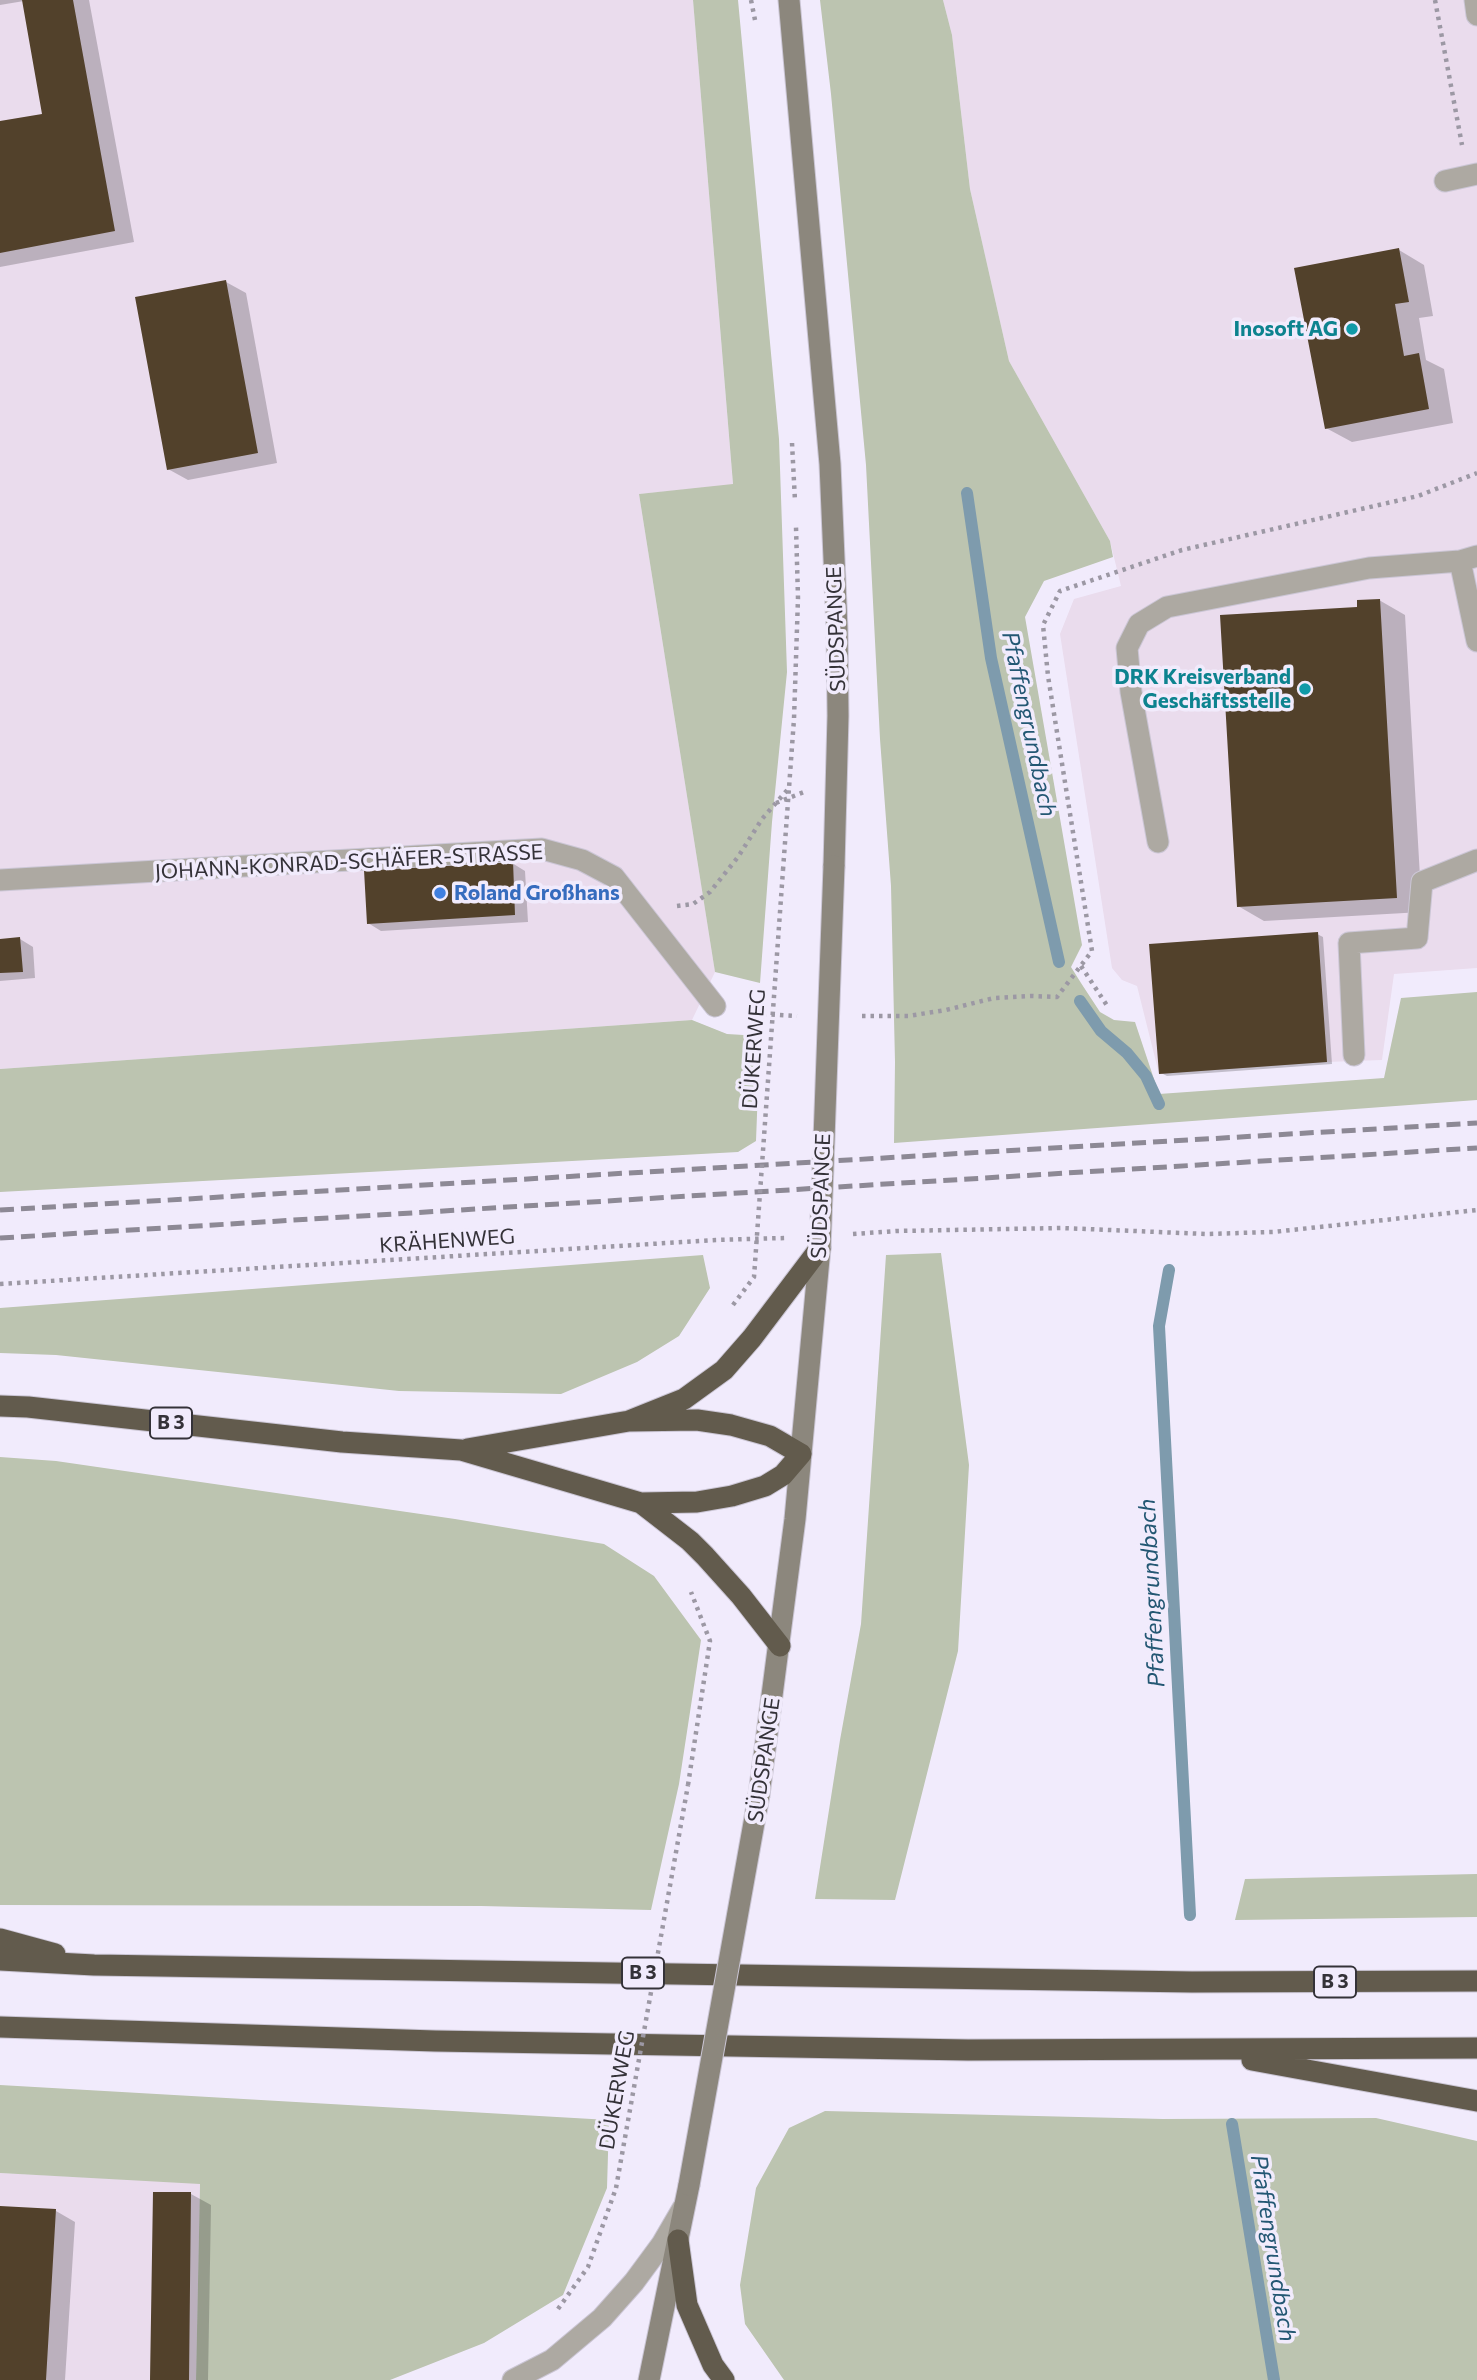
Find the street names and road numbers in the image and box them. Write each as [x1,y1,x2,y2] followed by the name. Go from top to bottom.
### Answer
[821,566,851,692] street label: SÜDSPANGE
[154,839,544,885] street label: JOHANN-KONRAD-SCHÄFER-STRASSE
[737,988,771,1110] street label: DÜKERWEG
[806,1133,836,1259] street label: SÜDSPANGE
[378,1224,516,1258] street label: KRÄHENWEG
[150,1408,192,1438] road number: B 3
[743,1696,785,1824] street label: SÜDSPANGE
[622,1957,664,1988] road number: B 3
[1314,1966,1356,1998] road number: B 3
[594,2029,640,2151] street label: DÜKERWEG

